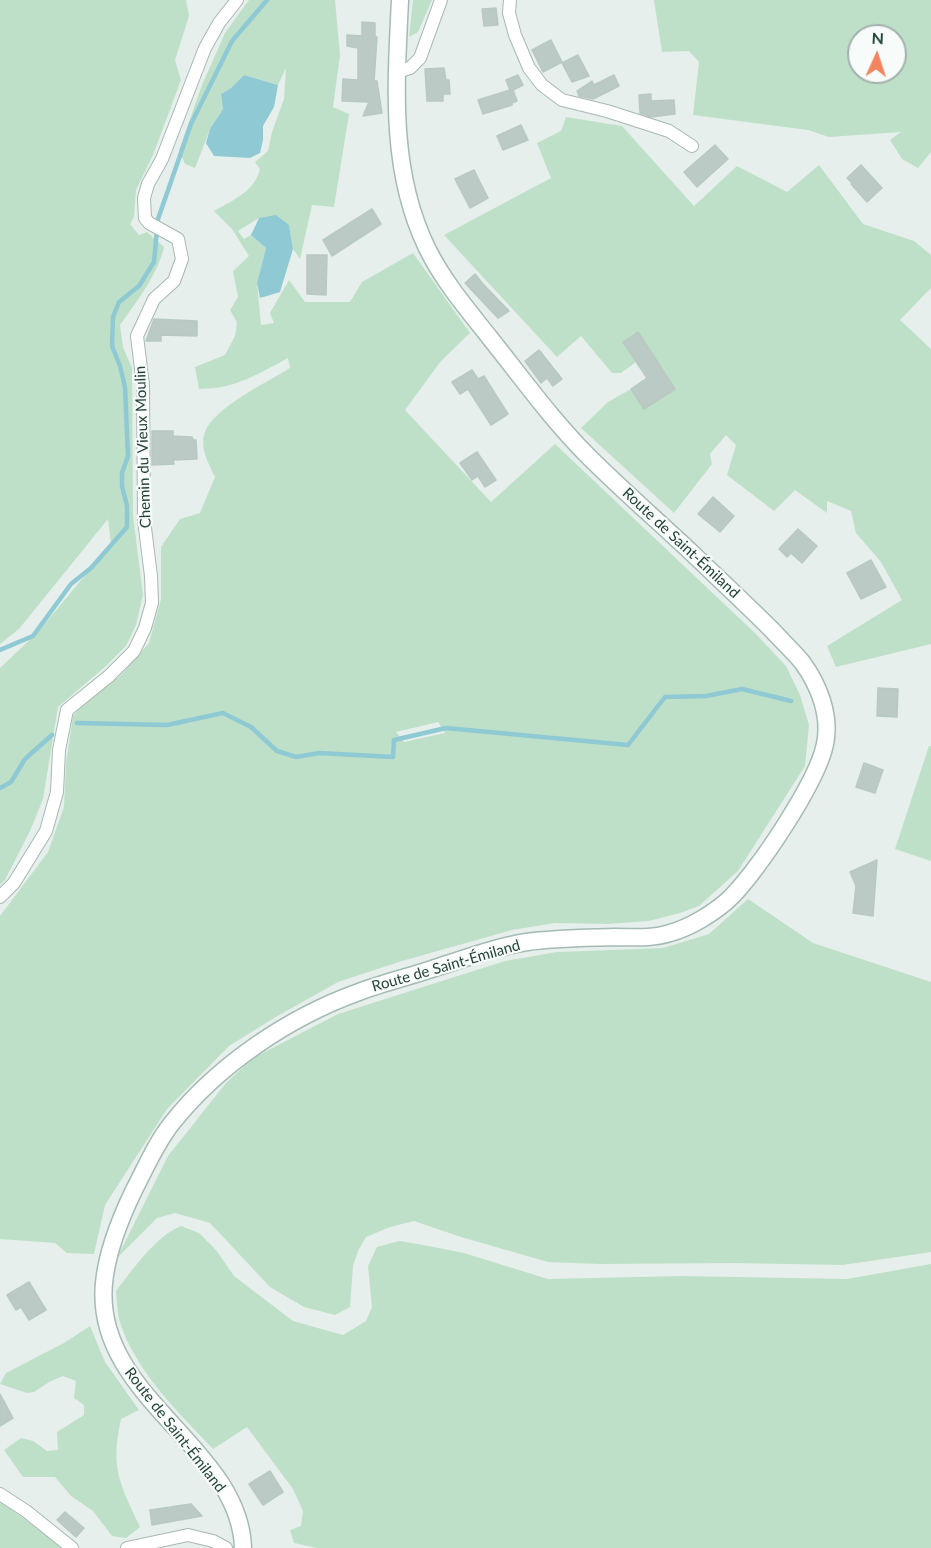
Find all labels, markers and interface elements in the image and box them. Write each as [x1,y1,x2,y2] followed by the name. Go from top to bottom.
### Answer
[847,24,907,84] north arrow
[871,28,885,47] text: N
[131,365,155,529] street label: Chemin du Vieux Moulin
[619,484,743,602] street label: Route de Saint-Émiland
[370,936,522,996] street label: Route de Saint-Émiland
[121,1364,229,1496] street label: Route de Saint-Émiland

